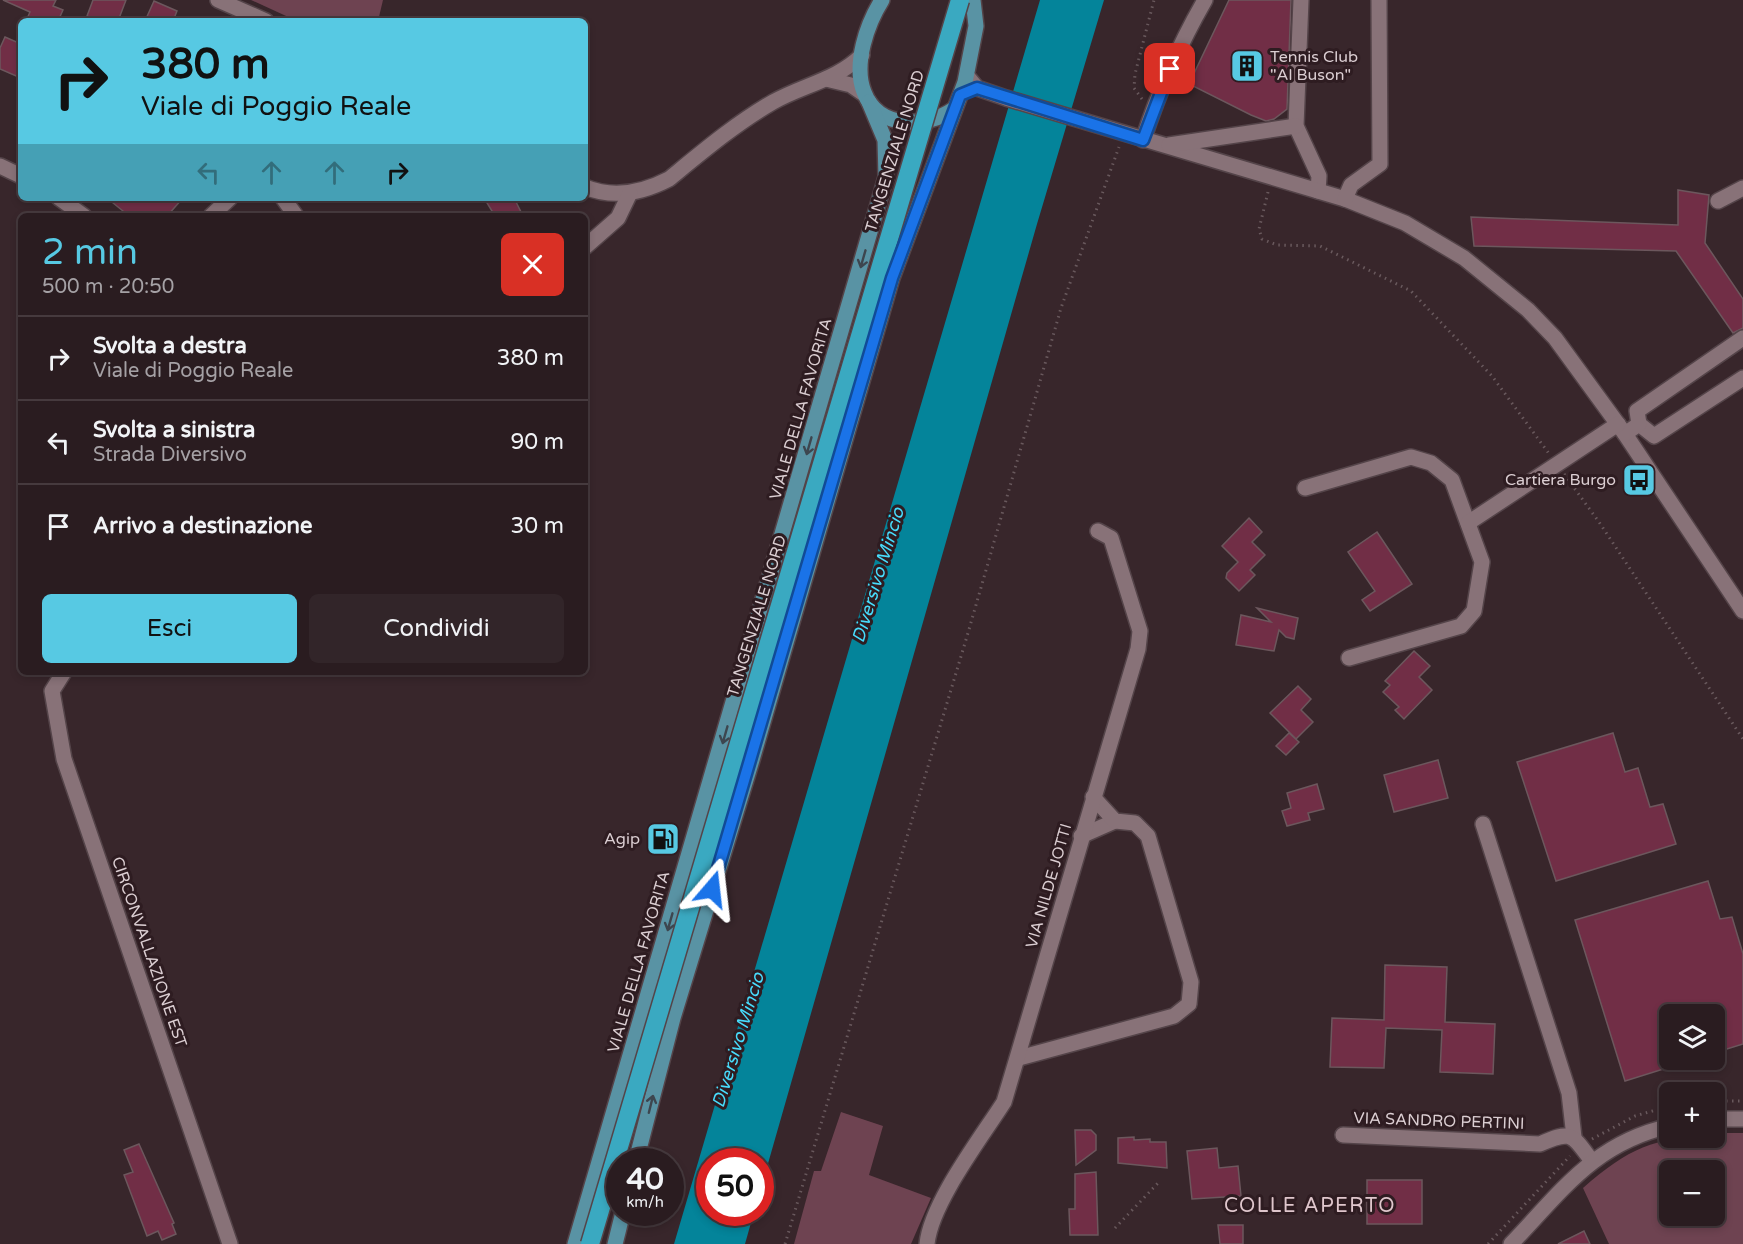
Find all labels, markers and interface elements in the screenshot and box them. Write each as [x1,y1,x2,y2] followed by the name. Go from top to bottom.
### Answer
[141,39,270,90] text: 380 m
[42,42,120,120] icon: right
[1144,43,1195,94] pin
[1270,47,1358,85] place label: Tennis Club "Al Buson"
[1229,48,1265,84] building icon: Tennis Club "Al Buson"
[1153,52,1186,85] icon: arrive
[861,68,929,234] street label: TANGENZIALE NORD
[141,90,411,123] text: Viale di Poggio Reale
[192,156,225,189] icon: left
[255,156,288,189] icon: ahead
[318,156,351,189] icon: ahead
[381,156,414,189] icon: right
[42,231,138,274] text: 2 min
[501,233,564,296] button: close
[857,249,868,268] one-way arrow
[42,275,174,299] text: 500 m · 20:50
[765,316,837,502] street label: VIALE DELLA FAVORITA
[93,333,247,359] text: Svolta a destra
[42,342,75,375] icon: right
[497,345,564,371] text: 380 m
[93,359,293,383] text: Viale di Poggio Reale
[93,417,255,443] text: Svolta a sinistra
[42,426,75,459] icon: left
[510,429,564,455] text: 90 m
[802,437,814,456] one-way arrow
[93,443,247,467] text: Strada Diversivo
[1621,462,1657,498] bus stop icon: Cartiera Burgo
[1505,470,1616,490] place label: Cartiera Burgo
[847,504,909,645] water label: Diversivo Mincio
[42,510,75,543] icon: arrive
[93,513,312,539] text: Arrivo a destinazione
[510,513,564,539] text: 30 m
[723,533,791,699] street label: TANGENZIALE NORD
[42,594,297,663] button: Esci
[309,594,564,663] button: Condividi
[719,725,730,744] one-way arrow
[645,821,681,857] fuel station icon: Agip
[1022,821,1076,951] street label: VIA NILDE JOTTI
[604,829,640,849] place label: Agip
[107,854,191,1050] street label: CIRCONVALLAZIONE EST
[680,857,744,921] position arrow
[603,869,675,1055] street label: VIALE DELLA FAVORITA
[664,912,675,931] one-way arrow
[707,969,769,1110] water label: Diversivo Mincio
[1659,1004,1725,1226] map controls
[1659,1004,1725,1070] button: layers
[1659,1082,1725,1148] button: +
[646,1095,657,1114] one-way arrow
[1353,1108,1525,1134] street label: VIA SANDRO PERTINI
[696,1148,774,1226] speed limit sign: 50
[1659,1160,1725,1226] button: −
[626,1161,664,1198] text: 40
[626,1193,664,1211] text: km/h
[1224,1194,1396,1218] district label: COLLE APERTO

